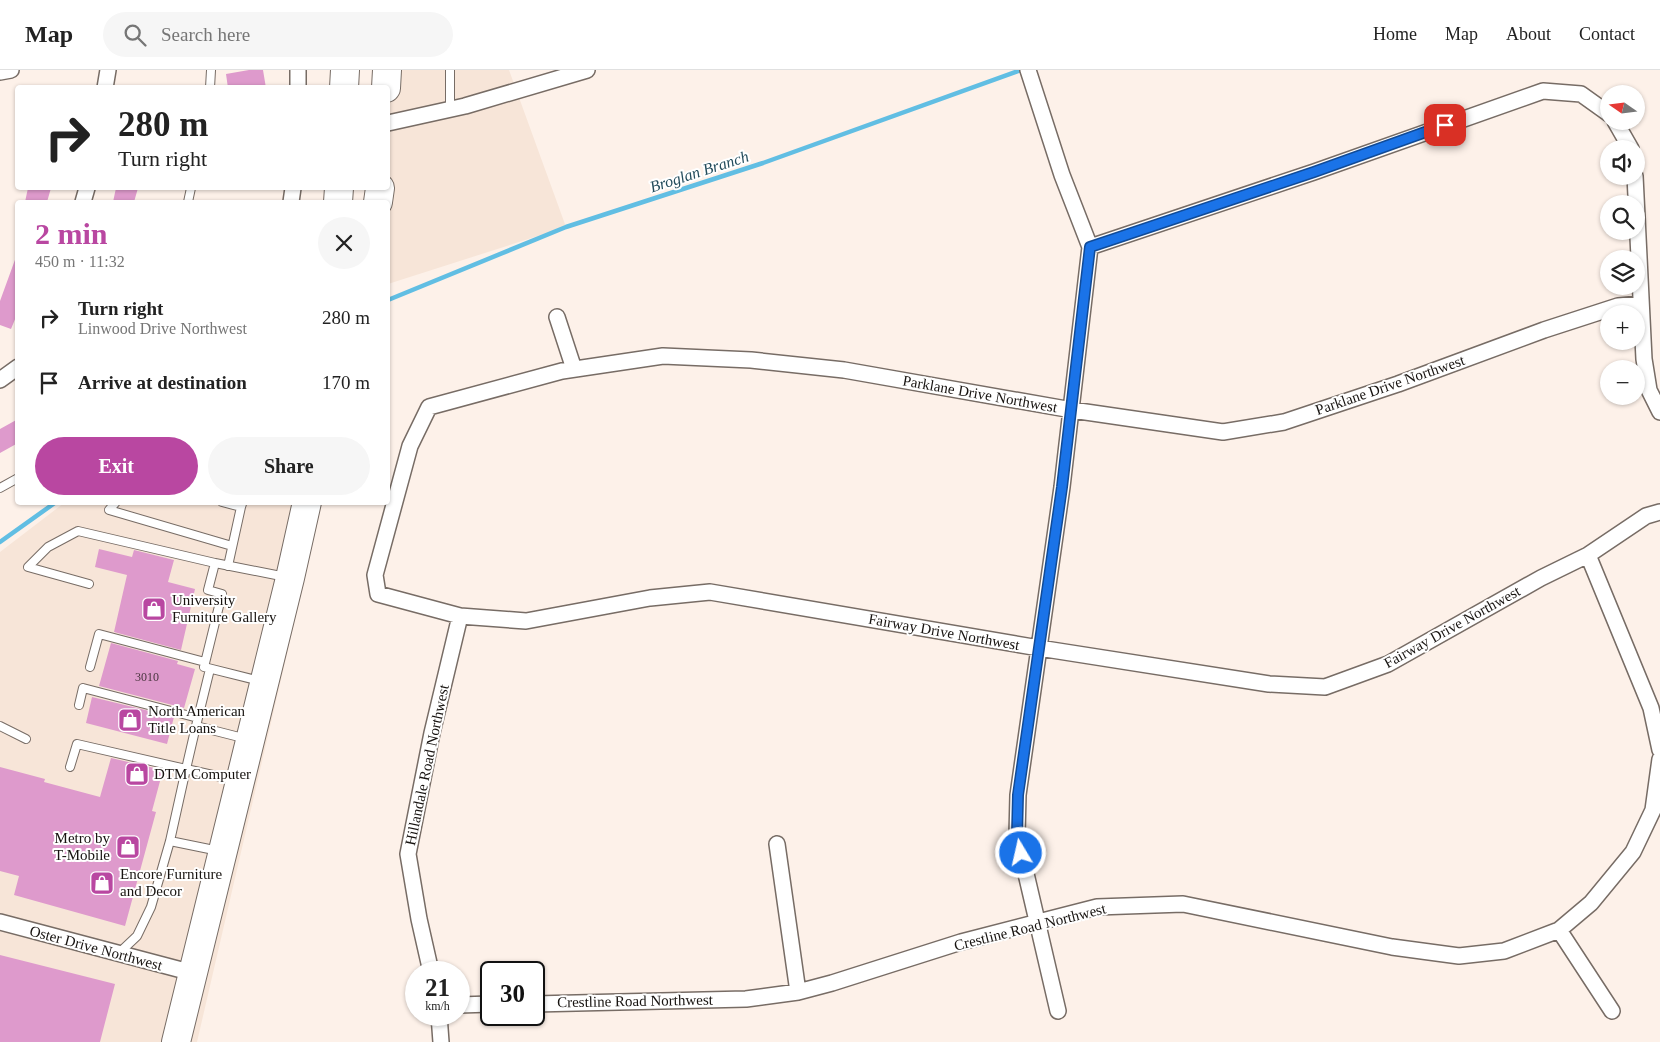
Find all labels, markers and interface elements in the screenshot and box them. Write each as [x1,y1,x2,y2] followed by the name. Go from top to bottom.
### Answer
[103,12,453,57] search box
[25,21,73,47] text: Map
[121,21,149,49] icon: search
[161,24,250,45] text: Search here
[1373,24,1417,44] text: Home
[1445,24,1478,44] text: Map
[1506,24,1551,44] text: About
[1579,24,1635,44] text: Contact
[1600,85,1645,130] north arrow
[1600,85,1645,405] map controls
[1424,104,1466,146] pin
[35,105,100,170] icon: right
[118,105,208,144] text: 280 m
[1431,111,1459,139] icon: arrive
[1600,140,1645,185] button: sound
[118,146,207,171] text: Turn right
[648,147,751,196] water label: Broglan Branch
[1600,195,1645,240] button: search
[35,217,108,250] text: 2 min
[318,217,370,269] button: close
[1600,250,1645,295] button: layers
[35,253,125,270] text: 450 m · 11:32
[78,298,163,319] text: Turn right
[35,304,63,332] icon: right
[1600,305,1645,350] button: +
[322,307,370,328] text: 280 m
[78,320,247,337] text: Linwood Drive Northwest
[1313,352,1467,418] street label: Parklane Drive Northwest
[1600,360,1645,405] button: −
[35,369,63,397] icon: arrive
[78,372,247,393] text: Arrive at destination
[322,372,370,393] text: 170 m
[901,373,1059,416] street label: Parklane Drive Northwest
[35,437,198,495] button: Exit
[208,437,370,495] button: Share
[1381,582,1524,671] street label: Fairway Drive Northwest
[172,592,277,625] place label: University Furniture Gallery
[141,596,167,622] shop icon: University Furniture Gallery
[867,611,1022,653] street label: Fairway Drive Northwest
[135,670,159,684] house number: 3010
[402,682,452,847] street label: Hillandale Road Northwest
[148,703,246,736] place label: North American Title Loans
[117,707,143,733] shop icon: North American Title Loans
[124,761,150,787] shop icon: DTM Computer
[154,766,251,782] place label: DTM Computer
[994,826,1046,878] position arrow
[54,830,110,863] place label: Metro by T-Mobile
[115,834,141,860] shop icon: Metro by T-Mobile
[120,866,222,899] place label: Encore Furniture and Decor
[89,870,115,896] shop icon: Encore Furniture and Decor
[952,900,1108,954] street label: Crestline Road Northwest
[28,923,165,974] street label: Oster Drive Northwest
[480,961,545,1026] speed limit sign: 30
[425,974,450,1001] text: 21
[557,992,714,1010] street label: Crestline Road Northwest
[425,999,450,1013] text: km/h

